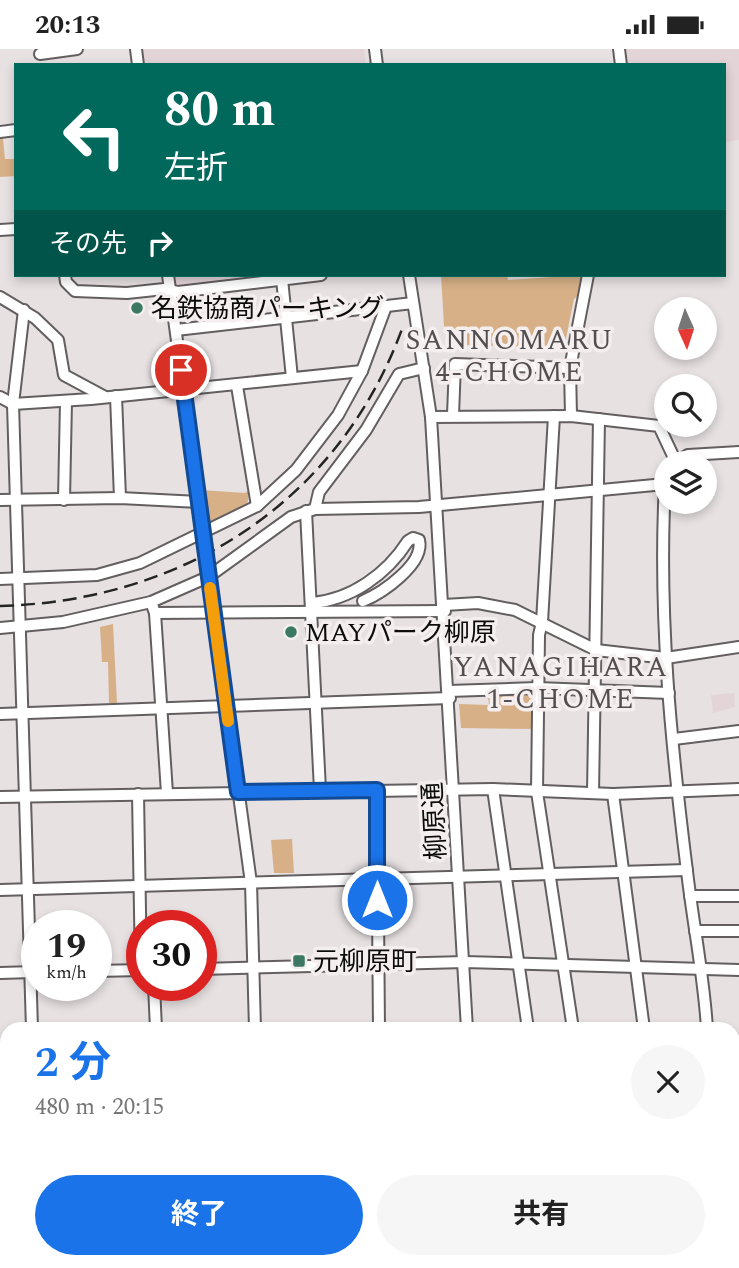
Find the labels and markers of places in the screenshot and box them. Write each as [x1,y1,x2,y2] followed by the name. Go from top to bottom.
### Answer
[151,289,384,329] place label: 名鉄協商パーキング
[129,300,145,316] marker: 名鉄協商パーキング
[151,340,211,400] pin
[305,613,496,653] place label: MAYパーク柳原
[283,624,299,640] marker: MAYパーク柳原
[313,942,417,982] place label: 元柳原町
[291,953,307,969] marker: 元柳原町

